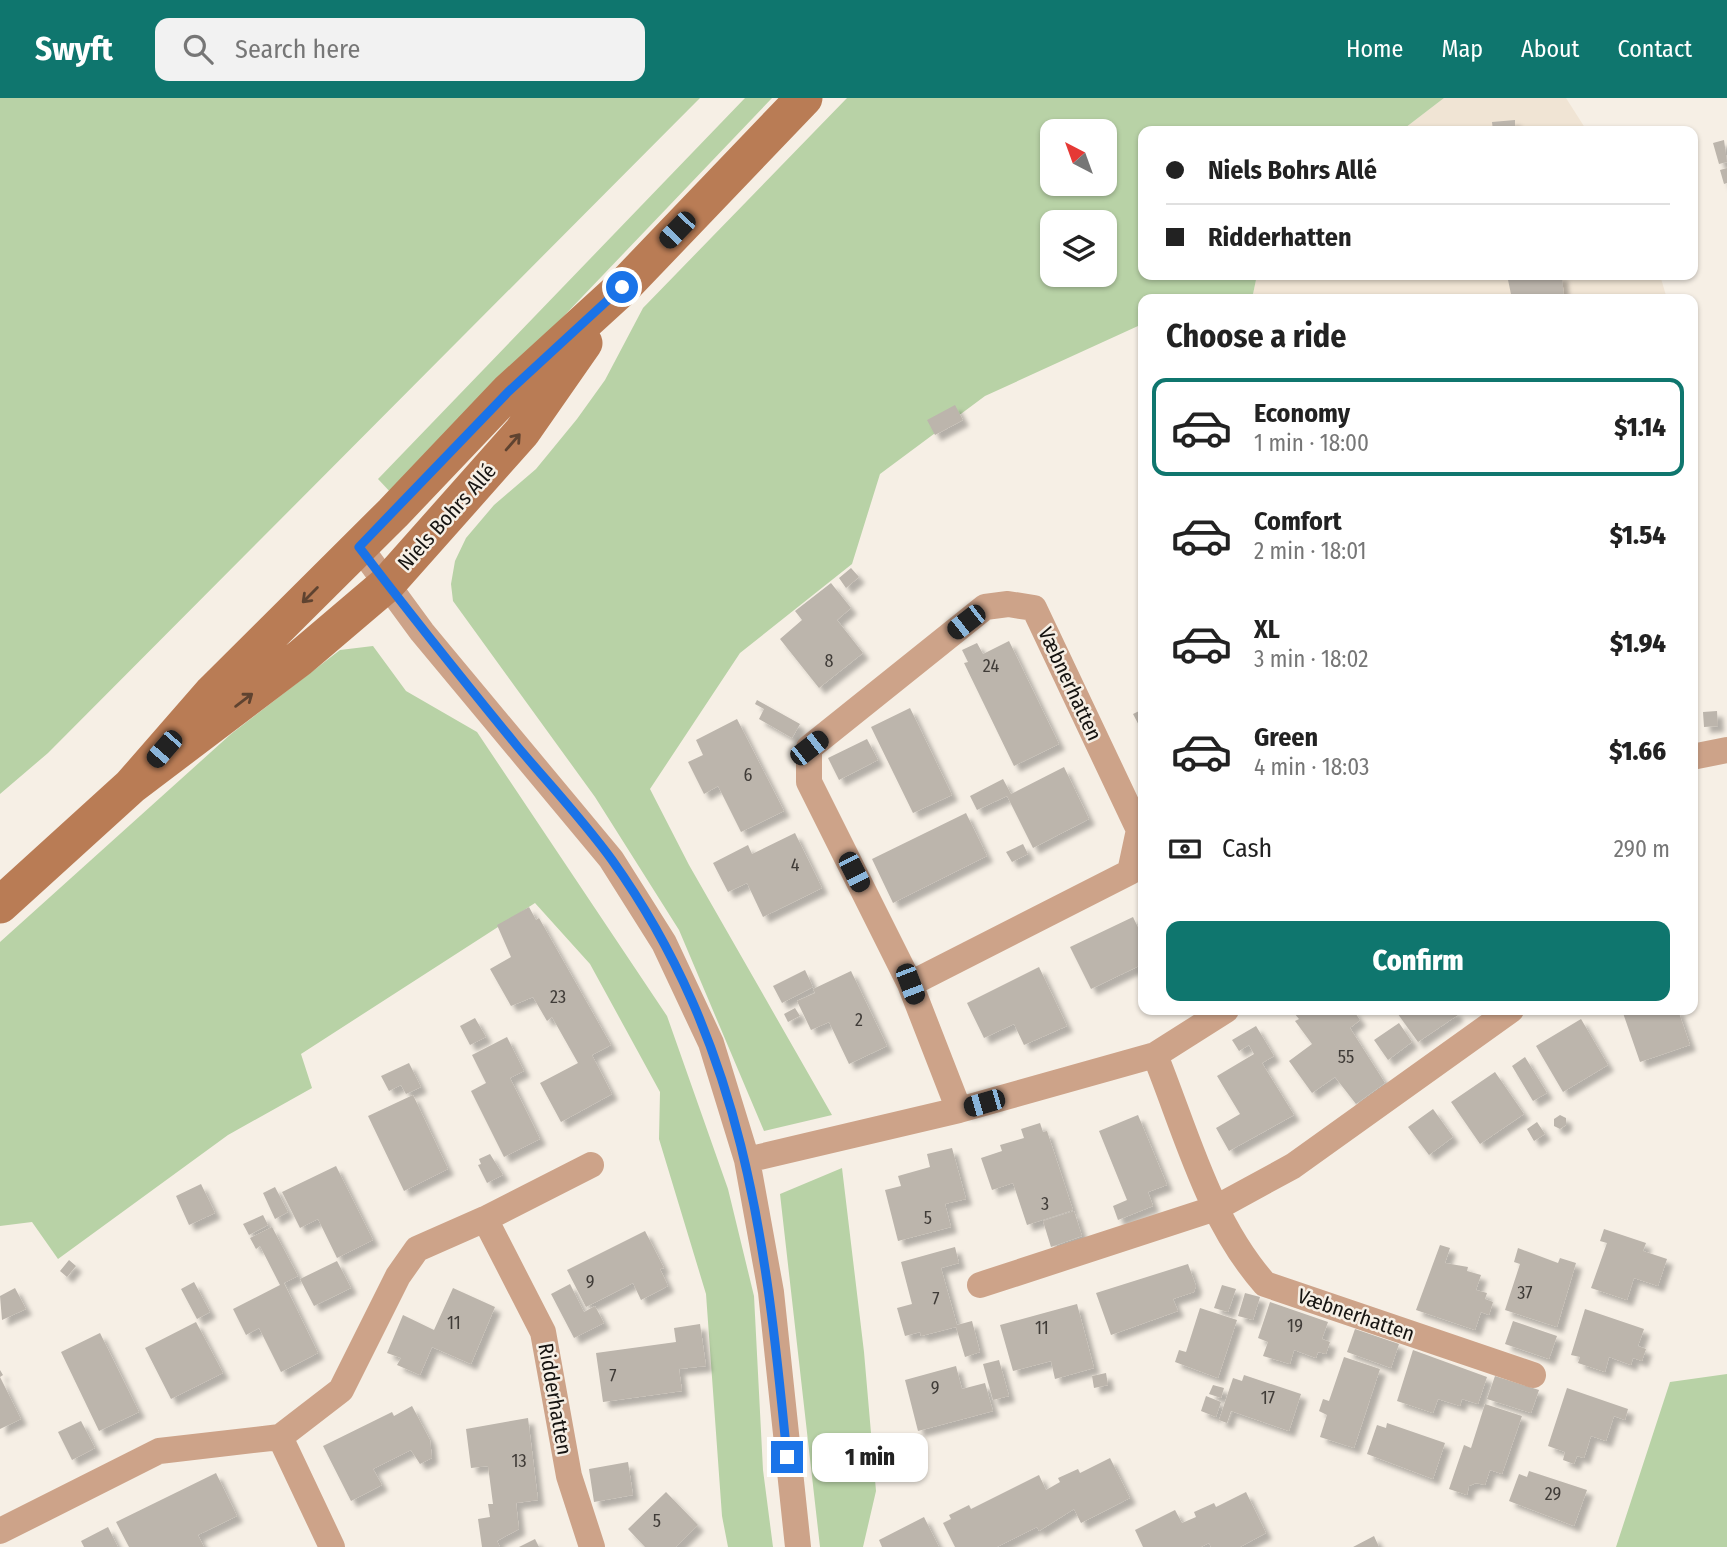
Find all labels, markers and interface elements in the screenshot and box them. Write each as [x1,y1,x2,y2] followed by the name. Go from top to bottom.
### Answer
[155,18,645,81] search box
[35,29,113,69] text: Swyft
[179,30,217,68] icon: search
[235,34,360,65] text: Search here
[1346,35,1403,63] text: Home
[1441,35,1483,63] text: Map
[1521,35,1579,63] text: About
[1617,35,1692,63] text: Contact
[1040,119,1116,196] north arrow
[1040,119,1117,287] map controls
[1208,155,1377,186] text: Niels Bohrs Allé
[655,208,700,252] car
[1040,210,1117,287] button: layers
[1208,222,1352,253] text: Ridderhatten
[606,271,638,303] route start
[1166,317,1347,355] text: Choose a ride
[1170,396,1233,459] icon: car
[1254,398,1350,429] text: Economy
[1614,412,1666,443] text: $1.14
[1254,429,1369,457] text: 1 min · 18:00
[505,433,521,451] one-way arrow
[392,458,502,576] street label: Niels Bohrs Allé
[1170,504,1233,567] icon: car
[1254,506,1342,537] text: Comfort
[1610,520,1666,551] text: $1.54
[1254,537,1367,565] text: 2 min · 18:01
[302,586,319,603] one-way arrow
[943,601,990,643] car
[1170,612,1233,675] icon: car
[1254,614,1280,645] text: XL
[1032,623,1108,745] street label: Væbnerhatten
[1610,628,1666,659] text: $1.94
[1254,645,1368,673] text: 3 min · 18:02
[825,650,834,672] house number: 8
[983,655,999,677] house number: 24
[234,693,253,708] one-way arrow
[1170,720,1233,783] icon: car
[1254,722,1318,753] text: Green
[143,726,186,772] car
[786,727,833,769] car
[1609,736,1666,767] text: $1.66
[1254,753,1369,781] text: 4 min · 18:03
[744,764,753,786] house number: 6
[1166,830,1204,868] icon: cash
[1222,833,1272,864] text: Cash
[1614,835,1670,863] text: 290 m
[836,849,873,895] car
[791,854,800,876] house number: 4
[1166,921,1670,1001] button: Confirm
[893,961,928,1007] car
[550,986,566,1008] house number: 23
[855,1009,863,1031] house number: 2
[1338,1046,1354,1068] house number: 55
[961,1087,1008,1119] car
[1041,1193,1049,1215] house number: 3
[924,1207,932,1229] house number: 5
[586,1271,594,1293] house number: 9
[1517,1282,1533,1304] house number: 37
[1294,1283,1418,1347] street label: Væbnerhatten
[932,1288,940,1310] house number: 7
[447,1312,461,1334] house number: 11
[1287,1315,1303,1337] house number: 19
[1035,1317,1049,1339] house number: 11
[532,1341,578,1457] street label: Ridderhatten
[609,1365,617,1387] house number: 7
[931,1377,939,1399] house number: 9
[1261,1387,1275,1409] house number: 17
[812,1432,927,1482] callout: 1 min
[771,1441,803,1473] route end
[845,1443,895,1471] text: 1 min
[511,1450,527,1472] house number: 13
[1545,1483,1561,1505] house number: 29
[653,1510,661,1532] house number: 5

